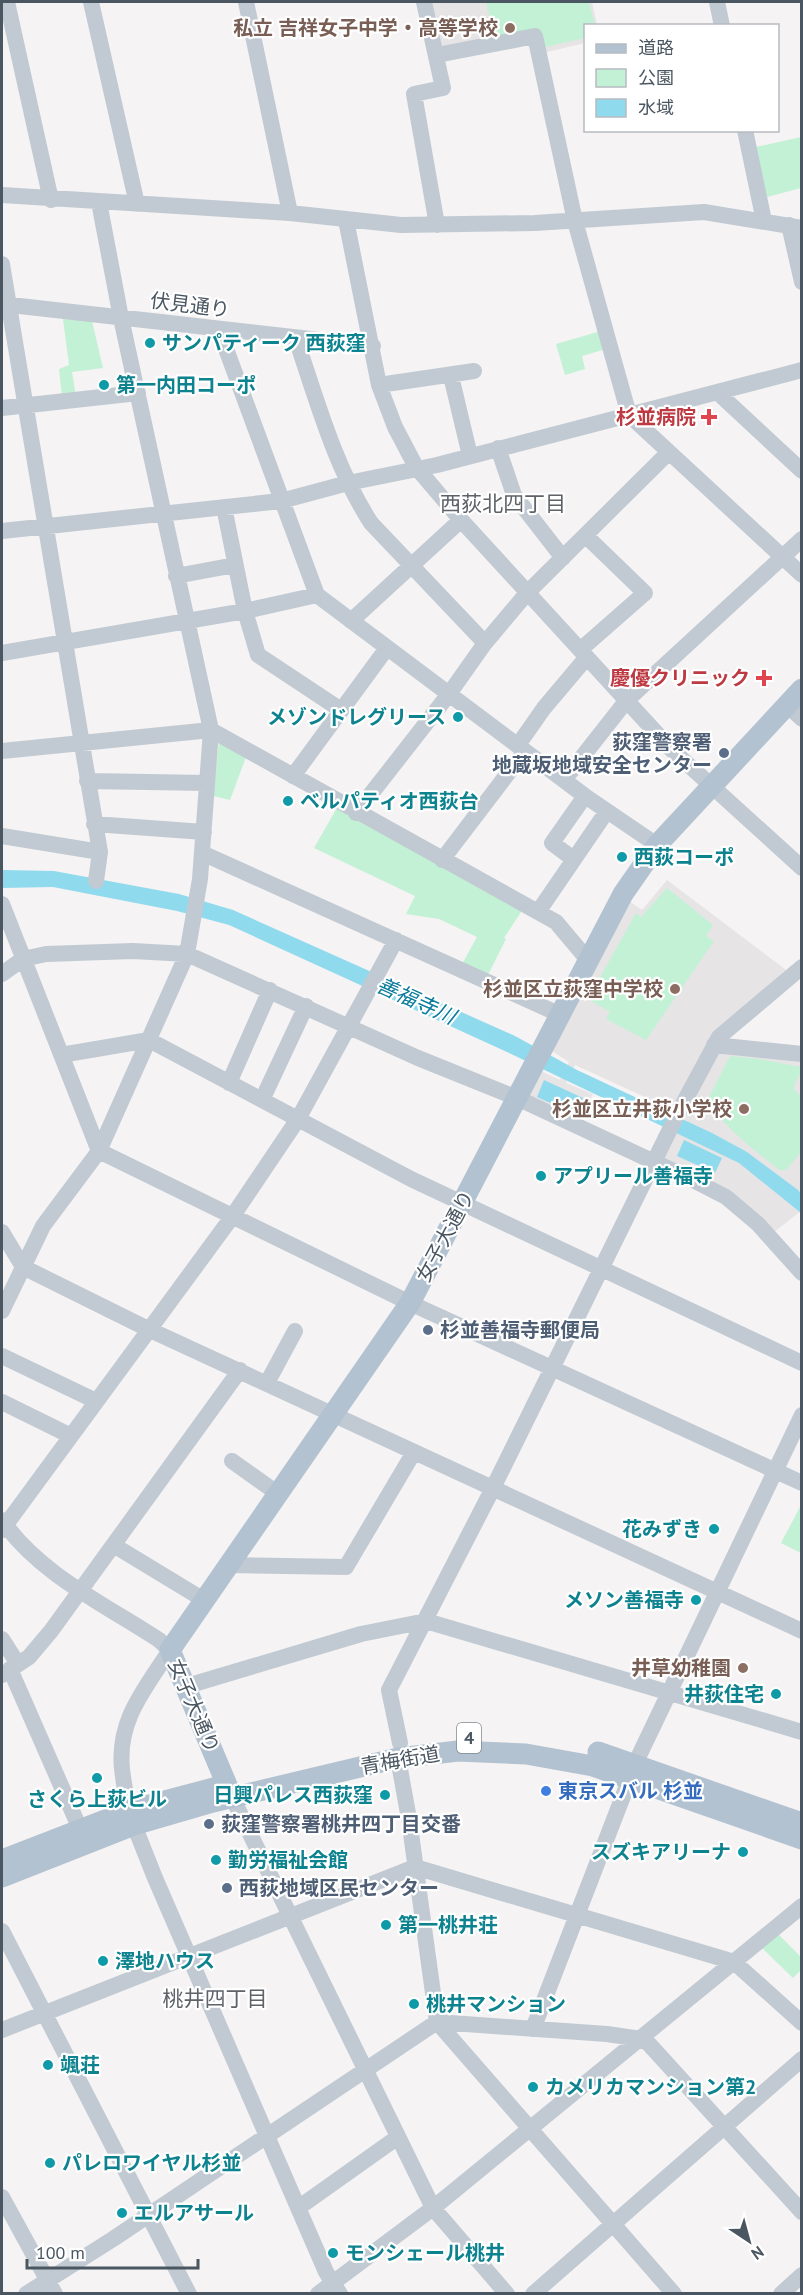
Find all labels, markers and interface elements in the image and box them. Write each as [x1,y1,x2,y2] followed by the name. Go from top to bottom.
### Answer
[233,15,498,41] place label: 私立 吉祥女子中学・高等学校
[503,21,517,35] marker: 私立 吉祥女子中学・高等学校
[584,24,779,132] legend
[638,36,674,59] text: 道路
[638,66,674,89] text: 公園
[638,96,674,119] text: 水域
[149,287,231,323] street label: 伏見通り
[162,330,366,356] place label: サンパティーク 西荻窪
[143,336,157,350] marker: サンパティーク 西荻窪
[116,372,256,398] place label: 第一内田コーポ
[97,378,111,392] marker: 第一内田コーポ
[616,404,696,430] place label: 杉並病院
[700,408,718,426] marker: 杉並病院
[440,490,566,517] district label: 西荻北四丁目
[610,665,750,691] place label: 慶優クリニック
[755,669,773,687] marker: 慶優クリニック
[267,704,446,730] place label: メゾンドレグリース
[451,710,465,724] marker: メゾンドレグリース
[492,729,712,778] place label: 荻窪警察署 地蔵坂地域安全センター
[717,746,731,760] marker: 荻窪警察署 地蔵坂地域安全センター
[300,788,479,814] place label: ベルパティオ西荻台
[281,794,295,808] marker: ベルパティオ西荻台
[634,844,734,870] place label: 西荻コーポ
[615,850,629,864] marker: 西荻コーポ
[372,971,462,1031] water label: 善福寺川
[483,976,663,1002] place label: 杉並区立荻窪中学校
[668,982,682,996] marker: 杉並区立荻窪中学校
[552,1096,732,1122] place label: 杉並区立井荻小学校
[737,1102,751,1116] marker: 杉並区立井荻小学校
[553,1163,713,1189] place label: アプリール善福寺
[534,1169,548,1183] marker: アプリール善福寺
[410,1186,480,1286] street label: 女子大通り
[440,1317,600,1343] place label: 杉並善福寺郵便局
[421,1323,435,1337] marker: 杉並善福寺郵便局
[622,1516,702,1542] place label: 花みずき
[707,1522,721,1536] marker: 花みずき
[564,1587,684,1613] place label: メソン善福寺
[689,1593,703,1607] marker: メソン善福寺
[162,1655,226,1757] street label: 女子大通り
[631,1655,731,1681] place label: 井草幼稚園
[736,1661,750,1675] marker: 井草幼稚園
[684,1681,764,1707] place label: 井荻住宅
[769,1687,783,1701] marker: 井荻住宅
[457,1723,481,1753] road number: 4
[358,1740,442,1780] street label: 青梅街道
[90,1771,104,1785] marker: さくら上荻ビル
[558,1778,703,1804] place label: 東京スバル 杉並
[213,1782,373,1808] place label: 日興パレス西荻窪
[539,1784,553,1798] marker: 東京スバル 杉並
[27,1786,167,1812] place label: さくら上荻ビル
[378,1788,392,1802] marker: 日興パレス西荻窪
[221,1811,461,1837] place label: 荻窪警察署桃井四丁目交番
[202,1817,216,1831] marker: 荻窪警察署桃井四丁目交番
[591,1839,731,1865] place label: スズキアリーナ
[736,1845,750,1859] marker: スズキアリーナ
[228,1847,348,1873] place label: 勤労福祉会館
[209,1853,223,1867] marker: 勤労福祉会館
[239,1875,439,1901] place label: 西荻地域区民センター
[220,1881,234,1895] marker: 西荻地域区民センター
[398,1912,498,1938] place label: 第一桃井荘
[379,1918,393,1932] marker: 第一桃井荘
[115,1948,215,1974] place label: 澤地ハウス
[96,1954,110,1968] marker: 澤地ハウス
[163,1985,268,2012] district label: 桃井四丁目
[426,1991,566,2017] place label: 桃井マンション
[407,1997,421,2011] marker: 桃井マンション
[60,2052,100,2078] place label: 颯荘
[41,2058,55,2072] marker: 颯荘
[545,2074,756,2100] place label: カメリカマンション第2
[526,2080,540,2094] marker: カメリカマンション第2
[62,2150,241,2176] place label: パレロワイヤル杉並
[43,2156,57,2170] marker: パレロワイヤル杉並
[134,2200,254,2226] place label: エルアサール
[115,2206,129,2220] marker: エルアサール
[719,2211,779,2271] north arrow
[27,2232,198,2270] scale bar
[345,2240,505,2266] place label: モンシェール桃井
[36,2241,85,2264] text: 100 m
[748,2242,768,2264] text: N
[326,2246,340,2260] marker: モンシェール桃井

